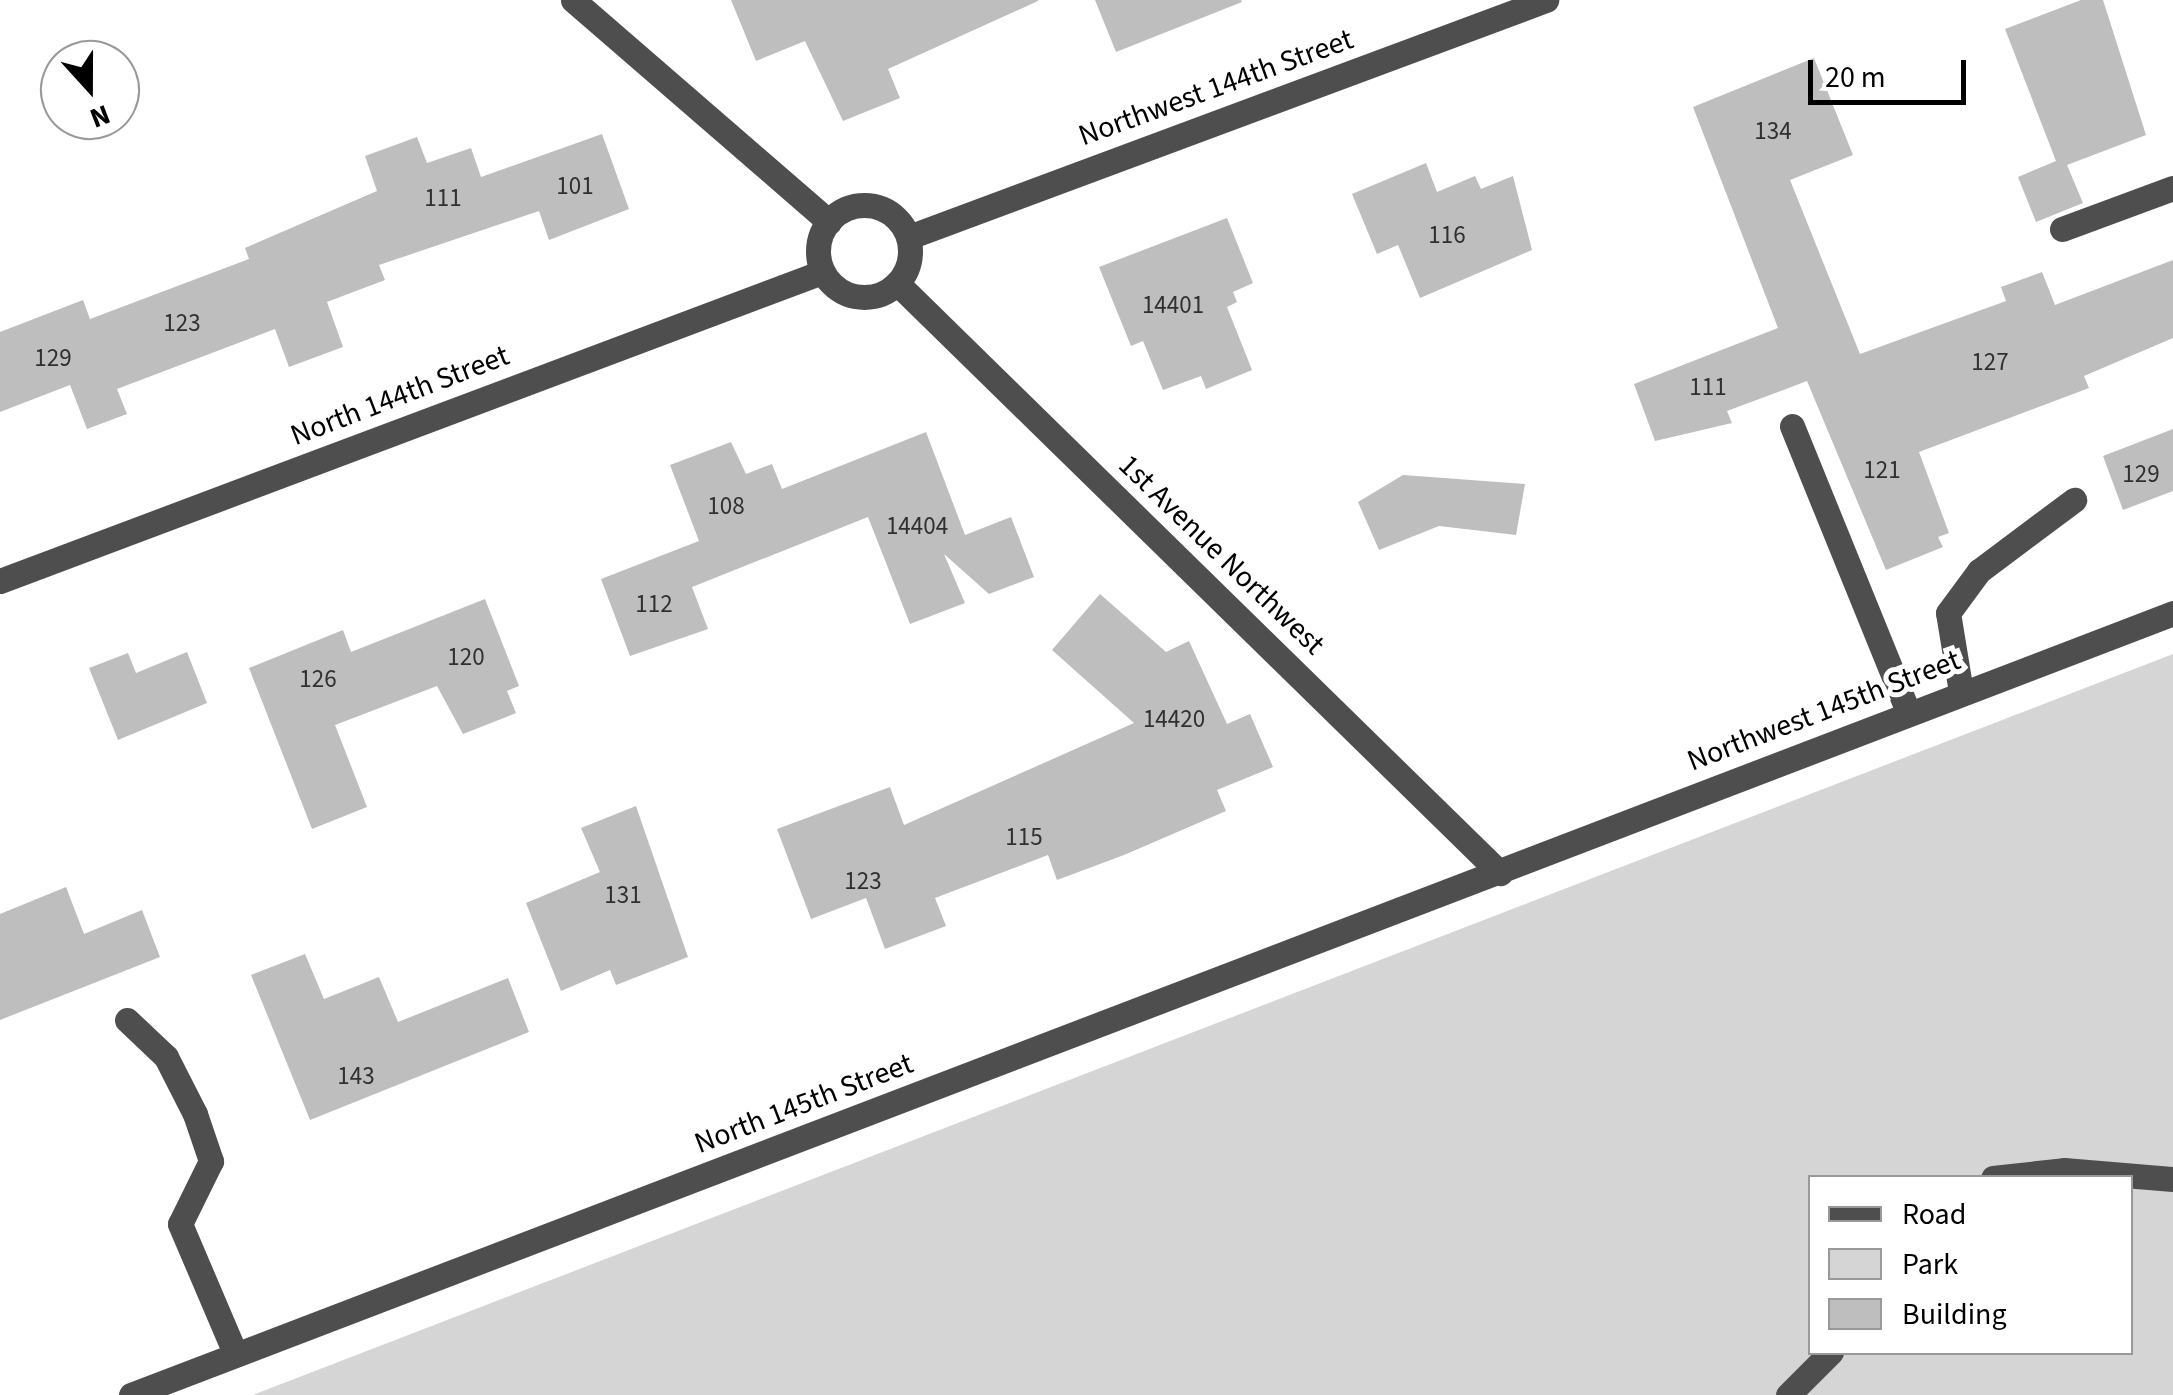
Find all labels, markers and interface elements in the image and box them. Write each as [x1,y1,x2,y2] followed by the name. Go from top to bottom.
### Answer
[1074,22,1358,154] street label: Northwest 144th Street
[40,40,140,140] north arrow
[1813,40,1970,102] scale bar
[1825,56,1886,99] text: 20 m
[84,94,116,138] text: N
[1754,116,1792,146] house number: 134
[556,171,594,201] house number: 101
[424,183,462,213] house number: 111
[1428,220,1466,250] house number: 116
[1142,290,1204,320] house number: 14401
[163,308,201,338] house number: 123
[286,338,514,454] street label: North 144th Street
[34,343,72,373] house number: 129
[1971,347,2009,377] house number: 127
[1689,372,1727,402] house number: 111
[1110,447,1332,663] street label: 1st Avenue Northwest
[1863,455,1901,485] house number: 121
[2122,459,2160,489] house number: 129
[707,491,745,521] house number: 108
[886,511,948,541] house number: 14404
[635,589,673,619] house number: 112
[447,642,485,672] house number: 120
[1682,642,1966,780] street label: Northwest 145th Street
[299,664,337,694] house number: 126
[1143,704,1205,734] house number: 14420
[1005,822,1043,852] house number: 115
[844,866,882,896] house number: 123
[604,880,642,910] house number: 131
[690,1046,918,1162] street label: North 145th Street
[337,1061,375,1091] house number: 143
[1808,1175,2133,1355] legend
[1902,1193,1966,1236] text: Road
[1902,1243,1958,1286] text: Park
[1902,1293,2007,1336] text: Building

